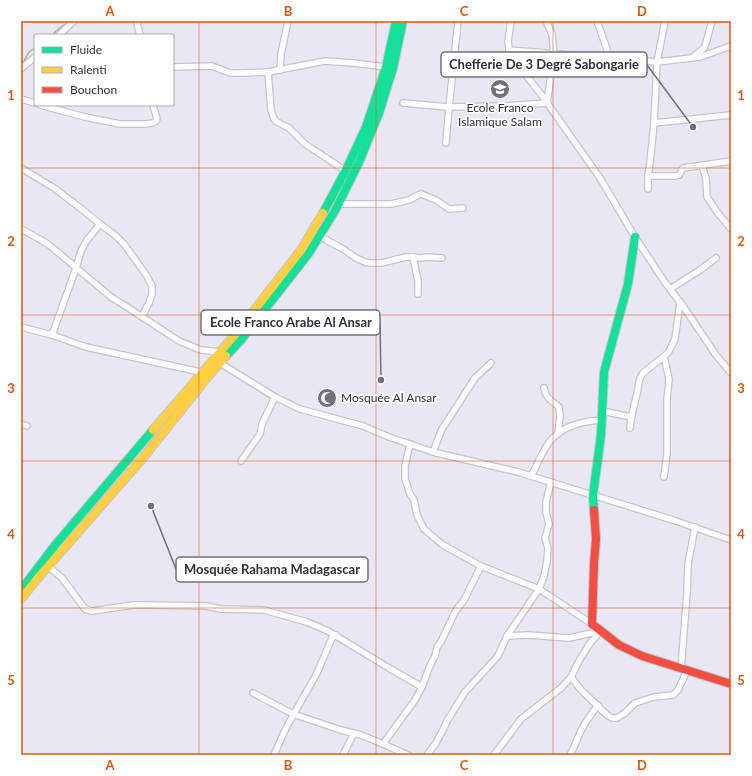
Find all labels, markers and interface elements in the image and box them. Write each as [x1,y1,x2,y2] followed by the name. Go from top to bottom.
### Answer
[104,3,115,19] text: A
[284,3,293,19] text: B
[460,3,469,19] text: C
[637,3,647,19] text: D
[34,34,174,106] legend
[70,42,102,57] text: Fluide
[441,52,647,77] callout: Chefferie De 3 Degré Sabongarie
[449,56,639,72] text: Chefferie De 3 Degré Sabongarie
[70,62,107,77] text: Ralenti
[489,78,511,100] school or university icon: Ecole Franco Islamique Salam
[70,82,117,97] text: Bouchon
[7,87,15,103] text: 1
[737,87,745,103] text: 1
[458,100,542,129] place label: Ecole Franco Islamique Salam
[7,233,15,249] text: 2
[737,233,745,249] text: 2
[201,310,380,335] callout: Ecole Franco Arabe Al Ansar
[210,314,372,330] text: Ecole Franco Arabe Al Ansar
[7,380,15,396] text: 3
[737,380,745,396] text: 3
[316,387,338,409] mosque icon: Mosquée Al Ansar
[341,390,437,405] place label: Mosquée Al Ansar
[7,526,15,542] text: 4
[737,526,745,542] text: 4
[176,557,368,582] callout: Mosquée Rahama Madagascar
[184,561,360,577] text: Mosquée Rahama Madagascar
[7,672,15,688] text: 5
[737,672,745,688] text: 5
[104,757,115,773] text: A
[284,757,293,773] text: B
[460,757,469,773] text: C
[637,757,647,773] text: D

